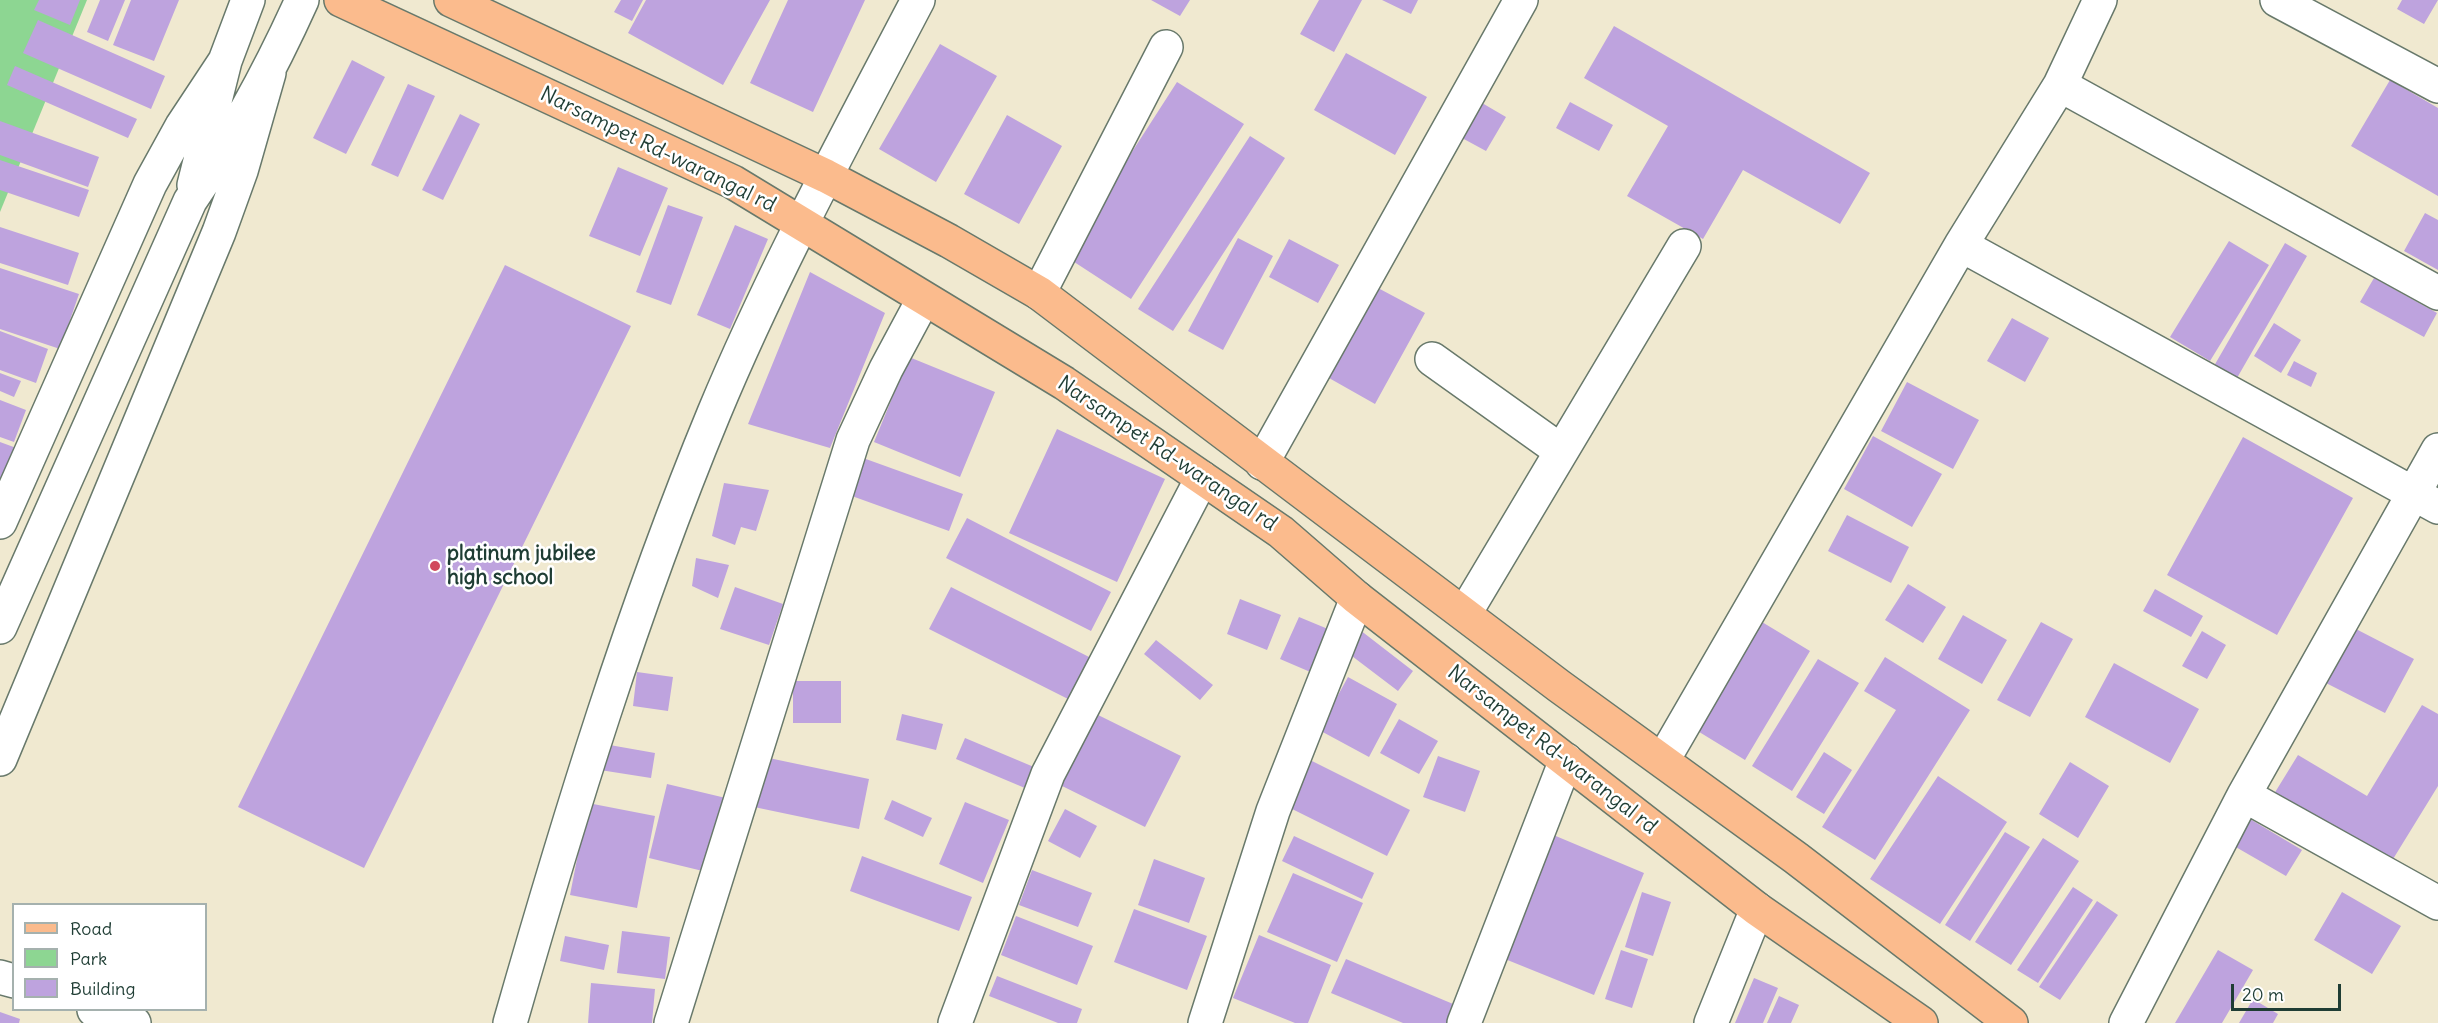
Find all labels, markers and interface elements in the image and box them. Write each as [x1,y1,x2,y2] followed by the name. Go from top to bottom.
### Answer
[536,82,780,218] street label: Narsampet Rd-warangal rd
[1052,371,1282,537] street label: Narsampet Rd-warangal rd
[447,541,596,591] place label: platinum jubilee high school
[428,559,442,573] marker: platinum jubilee high school
[1442,660,1662,840] street label: Narsampet Rd-warangal rd
[12,903,207,1011] legend
[70,917,112,940] text: Road
[70,947,107,970] text: Park
[2234,972,2344,1010] scale bar
[70,977,135,1000] text: Building
[2242,983,2284,1006] text: 20 m

